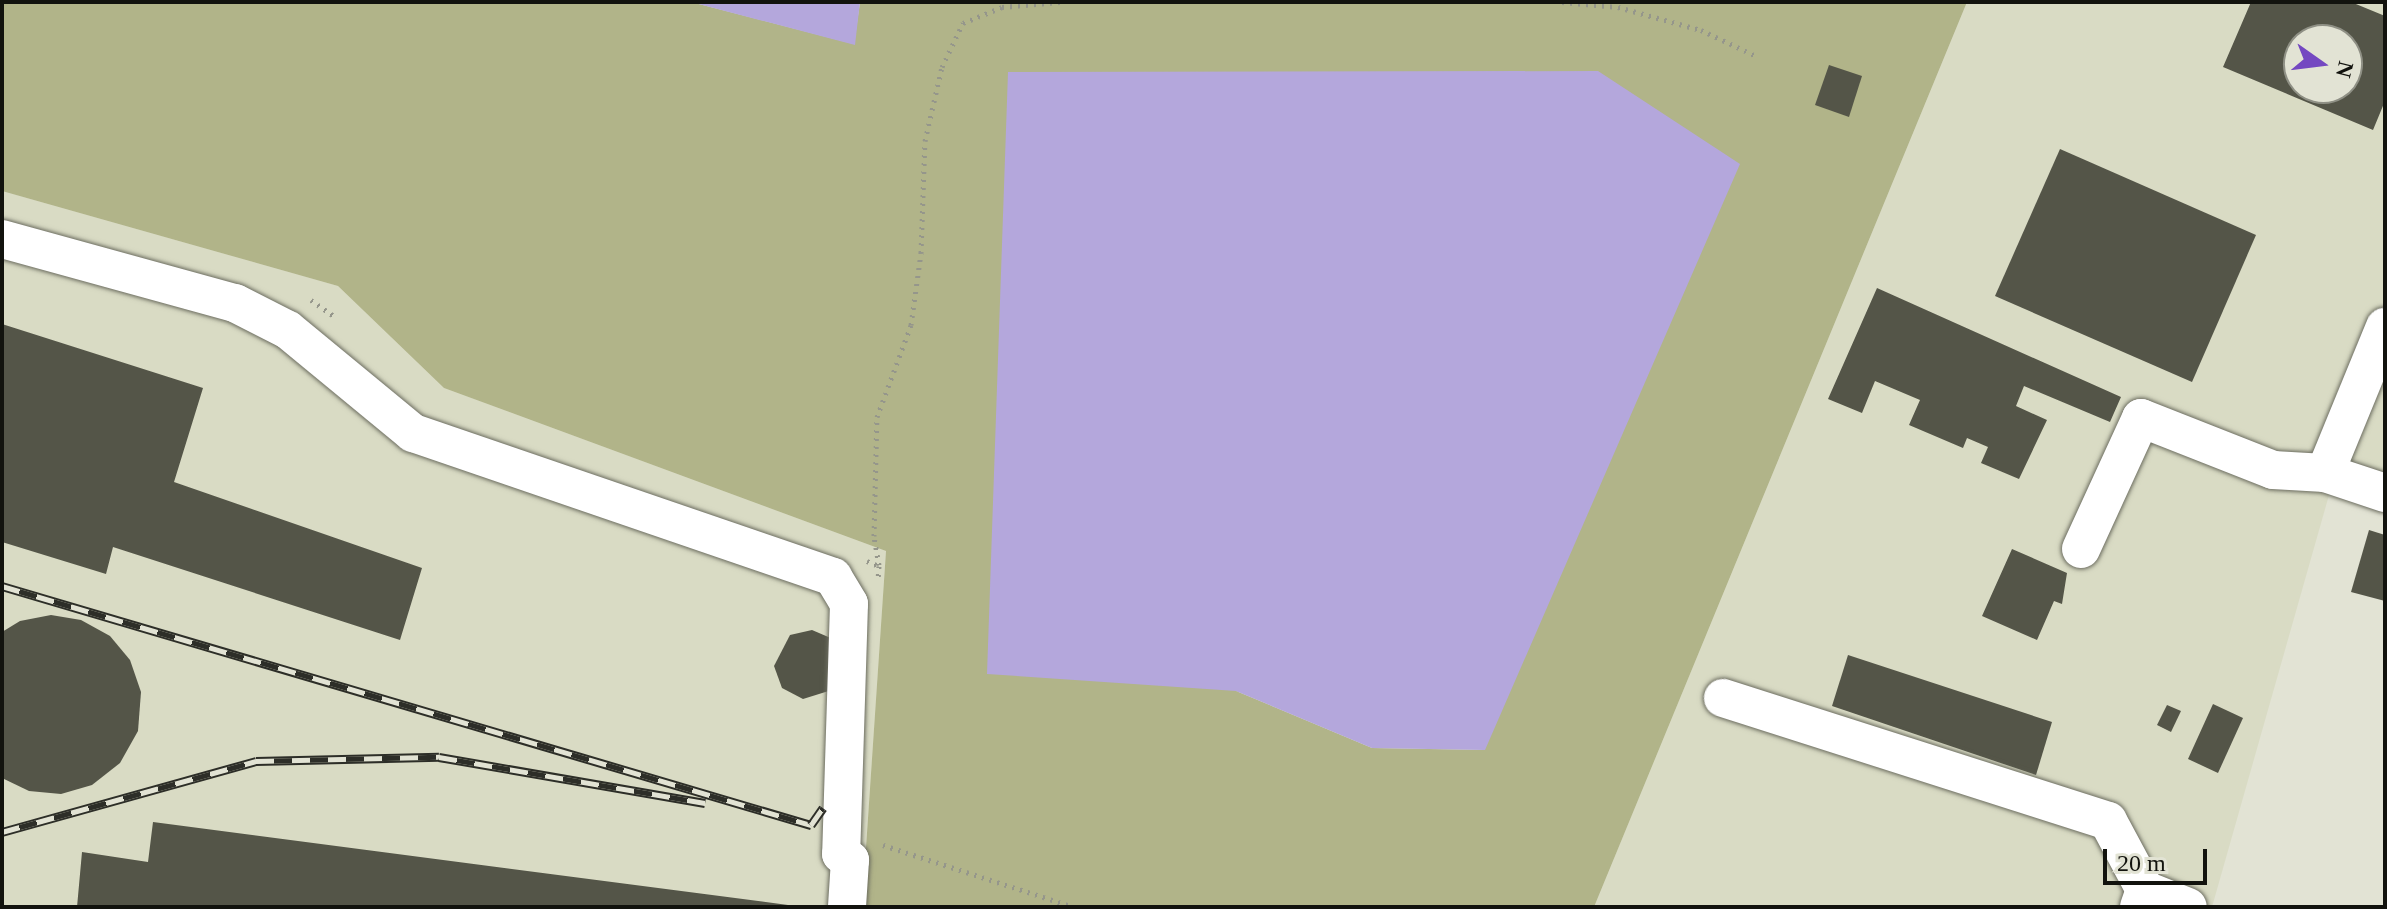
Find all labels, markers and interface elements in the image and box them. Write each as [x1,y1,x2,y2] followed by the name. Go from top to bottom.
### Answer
[2283,24,2363,104] north arrow
[2331,59,2359,80] text: N
[2107,833,2211,883] scale bar
[2117,850,2166,876] text: 20 m

